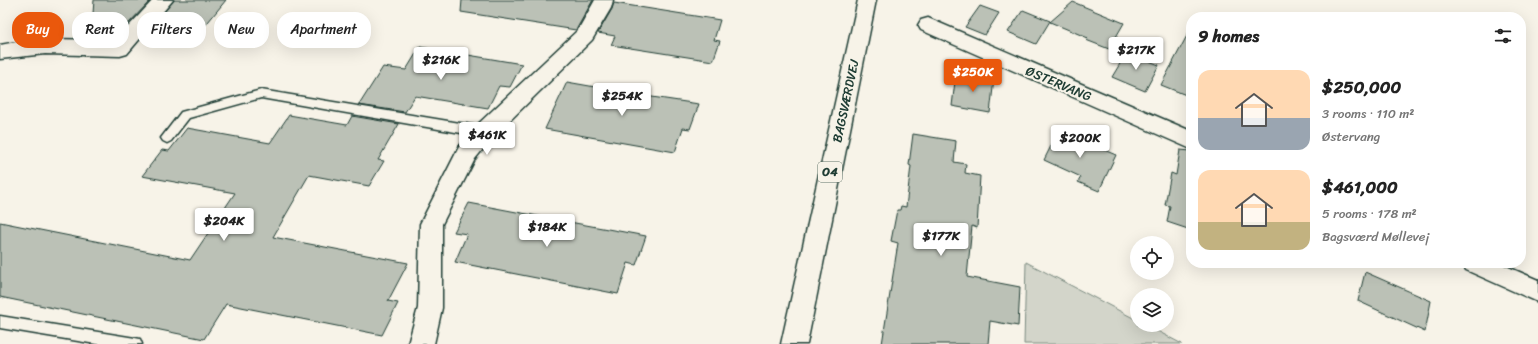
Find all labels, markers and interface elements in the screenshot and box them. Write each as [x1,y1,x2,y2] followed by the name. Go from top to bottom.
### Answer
[12,12,64,48] chip: Buy
[72,12,129,48] chip: Rent
[137,12,206,48] chip: Filters
[214,12,269,48] chip: New
[277,12,371,48] chip: Apartment
[1198,21,1259,51] text: 9 homes
[1492,25,1514,47] icon: filters
[1108,37,1164,71] pin: $217K
[1117,38,1155,61] text: $217K
[413,47,469,81] pin: $216K
[422,48,460,71] text: $216K
[825,57,866,145] street label: BAGSVÆRDVEJ
[945,59,1001,93] pin: $250K
[1022,59,1095,108] street label: ØSTERVANG
[953,60,993,83] text: $250K
[1322,72,1401,102] text: $250,000
[594,83,650,117] pin: $254K
[602,84,642,107] text: $254K
[1230,86,1278,134] icon: home
[1322,102,1414,125] text: 3 rooms · 110 m²
[459,122,515,156] pin: $461K
[468,123,506,146] text: $461K
[1052,125,1108,159] pin: $200K
[1322,125,1380,148] text: Østervang
[1060,126,1100,149] text: $200K
[818,162,842,182] road number: O4
[1322,172,1398,202] text: $461,000
[1230,186,1278,234] icon: home
[1322,202,1417,225] text: 5 rooms · 178 m²
[196,208,252,242] pin: $204K
[204,209,244,232] text: $204K
[519,214,575,248] pin: $184K
[528,215,566,238] text: $184K
[913,223,969,257] pin: $177K
[922,224,960,247] text: $177K
[1322,225,1429,248] text: Bagsværd Møllevej
[1130,236,1174,332] map controls
[1130,236,1174,280] button: locate
[1130,288,1174,332] button: layers

